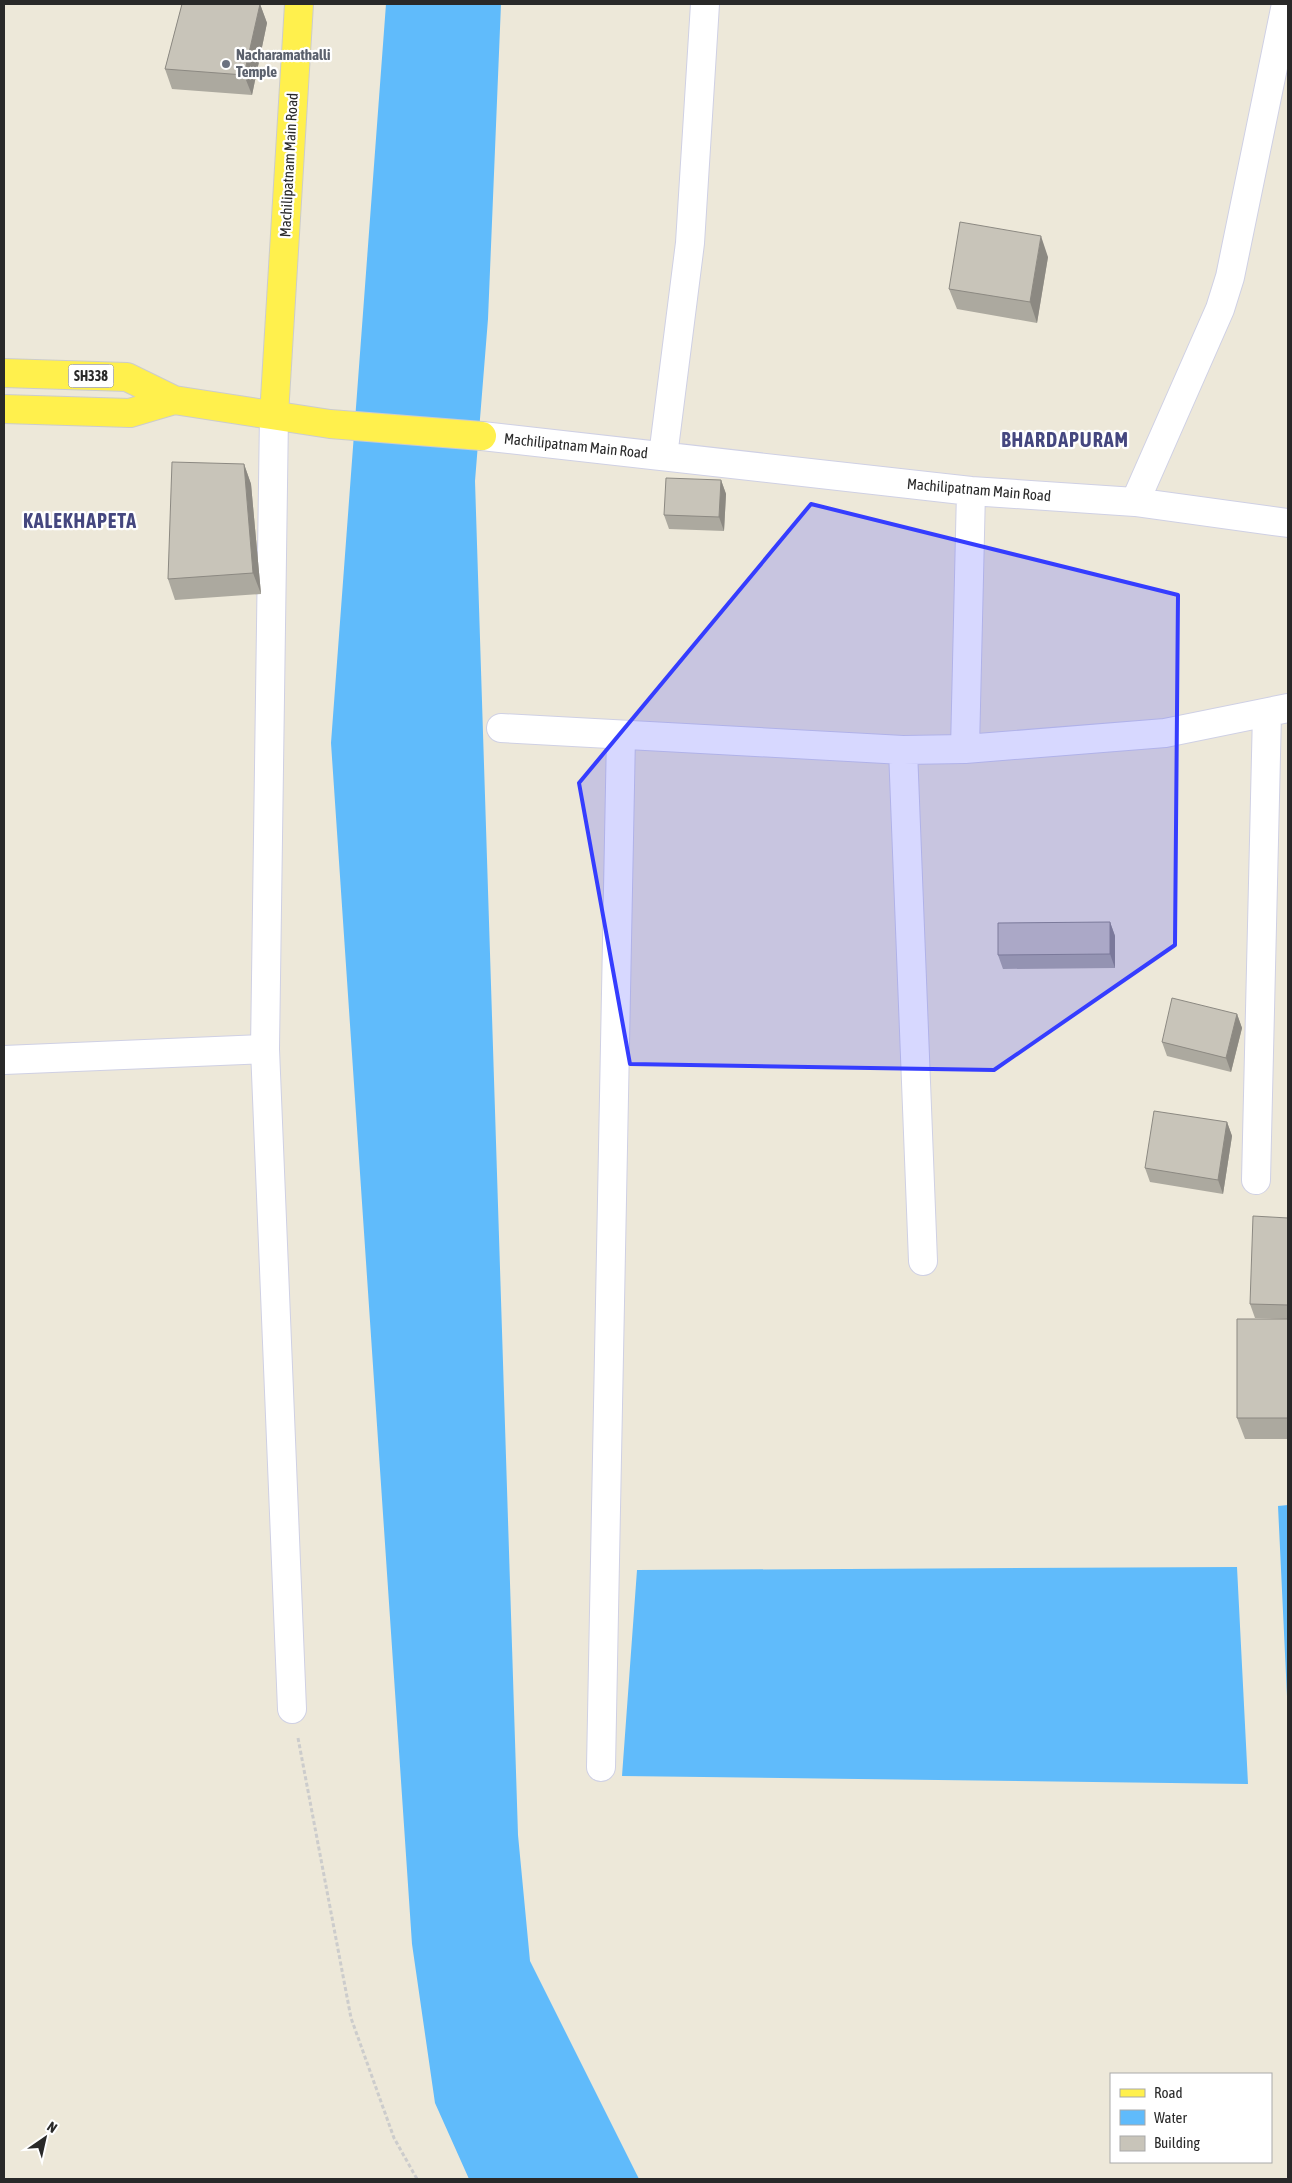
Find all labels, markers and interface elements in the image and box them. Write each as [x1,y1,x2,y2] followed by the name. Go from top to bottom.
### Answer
[236,46,330,80] place label: Nacharamathalli Temple
[220,58,232,70] marker: Nacharamathalli Temple
[276,92,301,238] street label: Machilipatnam Main Road
[68,364,114,388] road number: SH338
[1001,428,1129,451] district label: BHARDAPURAM
[503,429,649,462] street label: Machilipatnam Main Road
[906,475,1052,504] street label: Machilipatnam Main Road
[23,509,137,532] district label: KALEKHAPETA
[1110,2073,1272,2163] legend
[1154,2084,1183,2101] text: Road
[1154,2109,1187,2126] text: Water
[20,2113,70,2163] north arrow
[44,2118,60,2136] text: N
[1154,2134,1200,2151] text: Building

